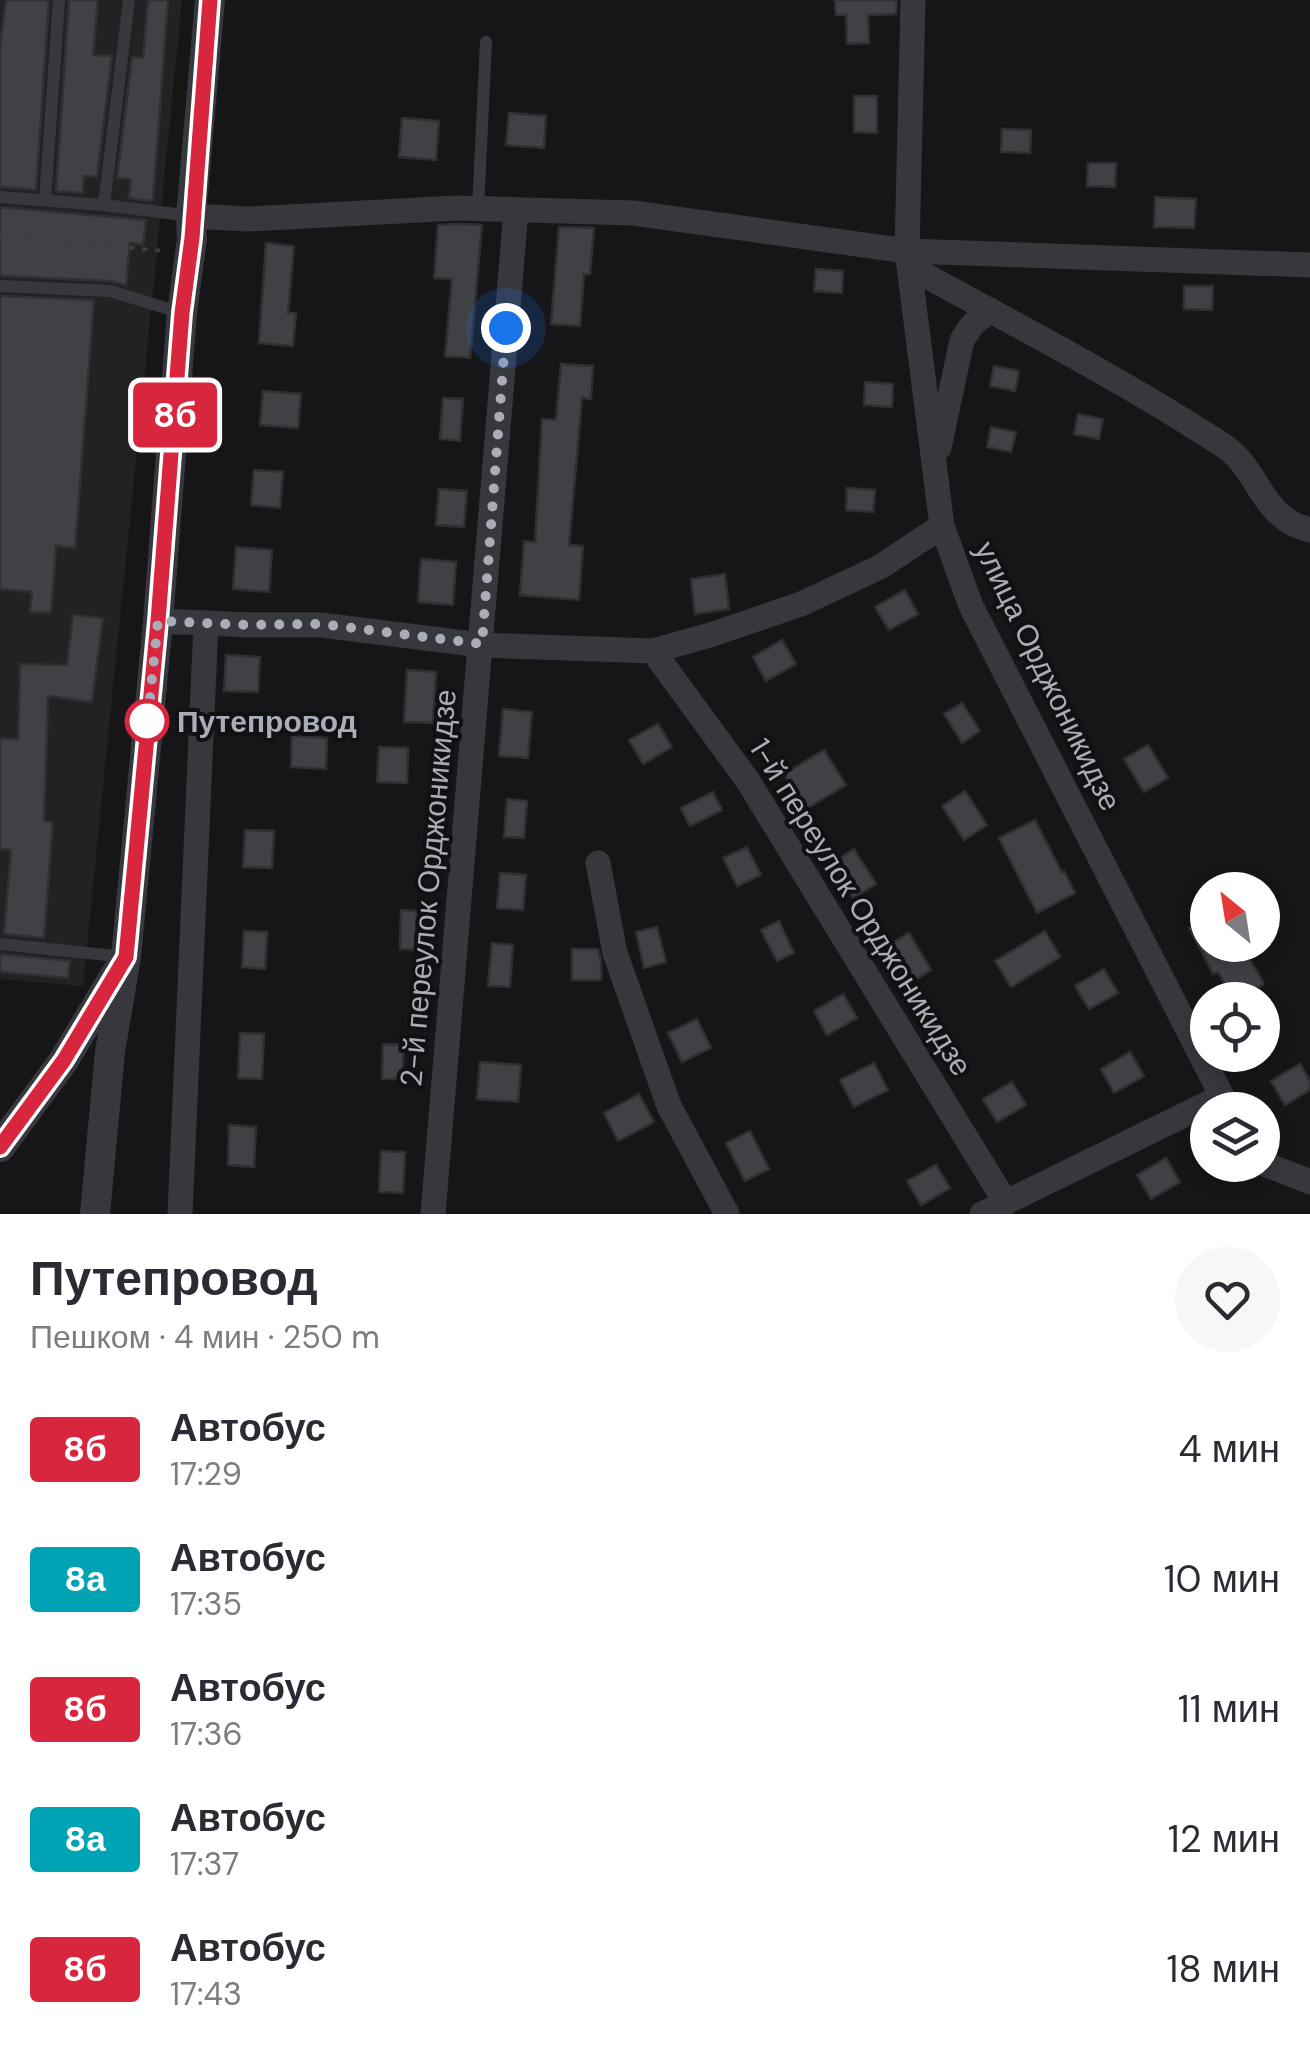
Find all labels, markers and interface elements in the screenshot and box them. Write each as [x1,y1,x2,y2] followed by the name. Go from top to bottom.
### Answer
[481,303,531,353] your location
[130,382,220,448] line badge: 8б
[153,392,197,438] text: 8б
[966,535,1130,817] street label: улица Орджоникидзе
[391,688,465,1088] street label: 2-й переулок Орджоникидзе
[126,700,168,742] marker: Путепровод
[177,702,357,741] place label: Путепровод
[741,731,981,1083] street label: 1-й переулок Орджоникидзе
[1190,872,1280,962] north arrow
[1190,872,1280,1182] map controls
[1190,982,1280,1072] button: locate
[1190,1092,1280,1182] button: layers
[30,1247,318,1310] text: Путепровод
[1175,1247,1280,1352] button: heart
[30,1316,380,1358] text: Пешком · 4 мин · 250 m
[170,1403,326,1453] text: Автобус
[1178,1424,1280,1474] text: 4 мин
[63,1426,107,1472] text: 8б
[170,1453,242,1495] text: 17:29
[170,1533,326,1583] text: Автобус
[1164,1554,1280,1604] text: 10 мин
[64,1556,106,1602] text: 8а
[170,1583,242,1625] text: 17:35
[170,1663,326,1713] text: Автобус
[1178,1684,1280,1734] text: 11 мин
[63,1686,107,1732] text: 8б
[170,1713,243,1755] text: 17:36
[170,1793,326,1843] text: Автобус
[1168,1814,1280,1864] text: 12 мин
[64,1816,106,1862] text: 8а
[170,1843,239,1885] text: 17:37
[170,1923,326,1973] text: Автобус
[1167,1944,1280,1994] text: 18 мин
[63,1946,107,1992] text: 8б
[170,1973,242,2015] text: 17:43

